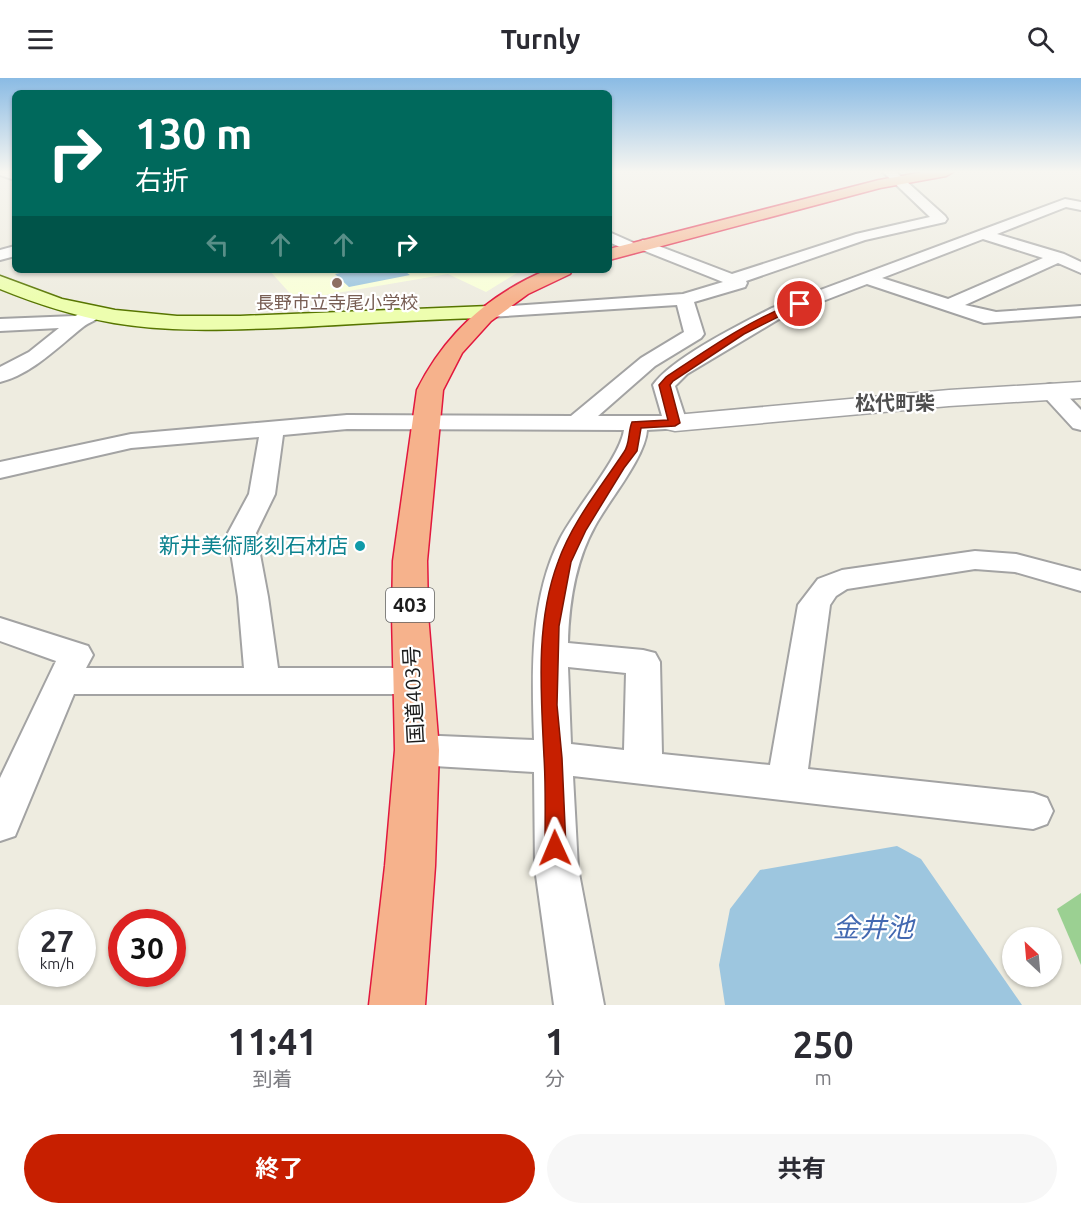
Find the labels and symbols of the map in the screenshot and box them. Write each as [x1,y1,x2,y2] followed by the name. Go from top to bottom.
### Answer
[330,276,344,290] marker: 長野市立寺尾小学校
[774,278,825,329] pin
[256,292,418,312] place label: 長野市立寺尾小学校
[855,391,935,414] district label: 松代町柴
[159,533,348,557] place label: 新井美術彫刻石材店
[353,539,367,553] marker: 新井美術彫刻石材店
[386,588,434,622] road number: 403
[398,645,428,745] street label: 国道403号
[523,816,587,880] position arrow
[108,909,186,987] speed limit sign: 30
[833,912,916,942] water label: 金井池
[1002,927,1062,987] north arrow

